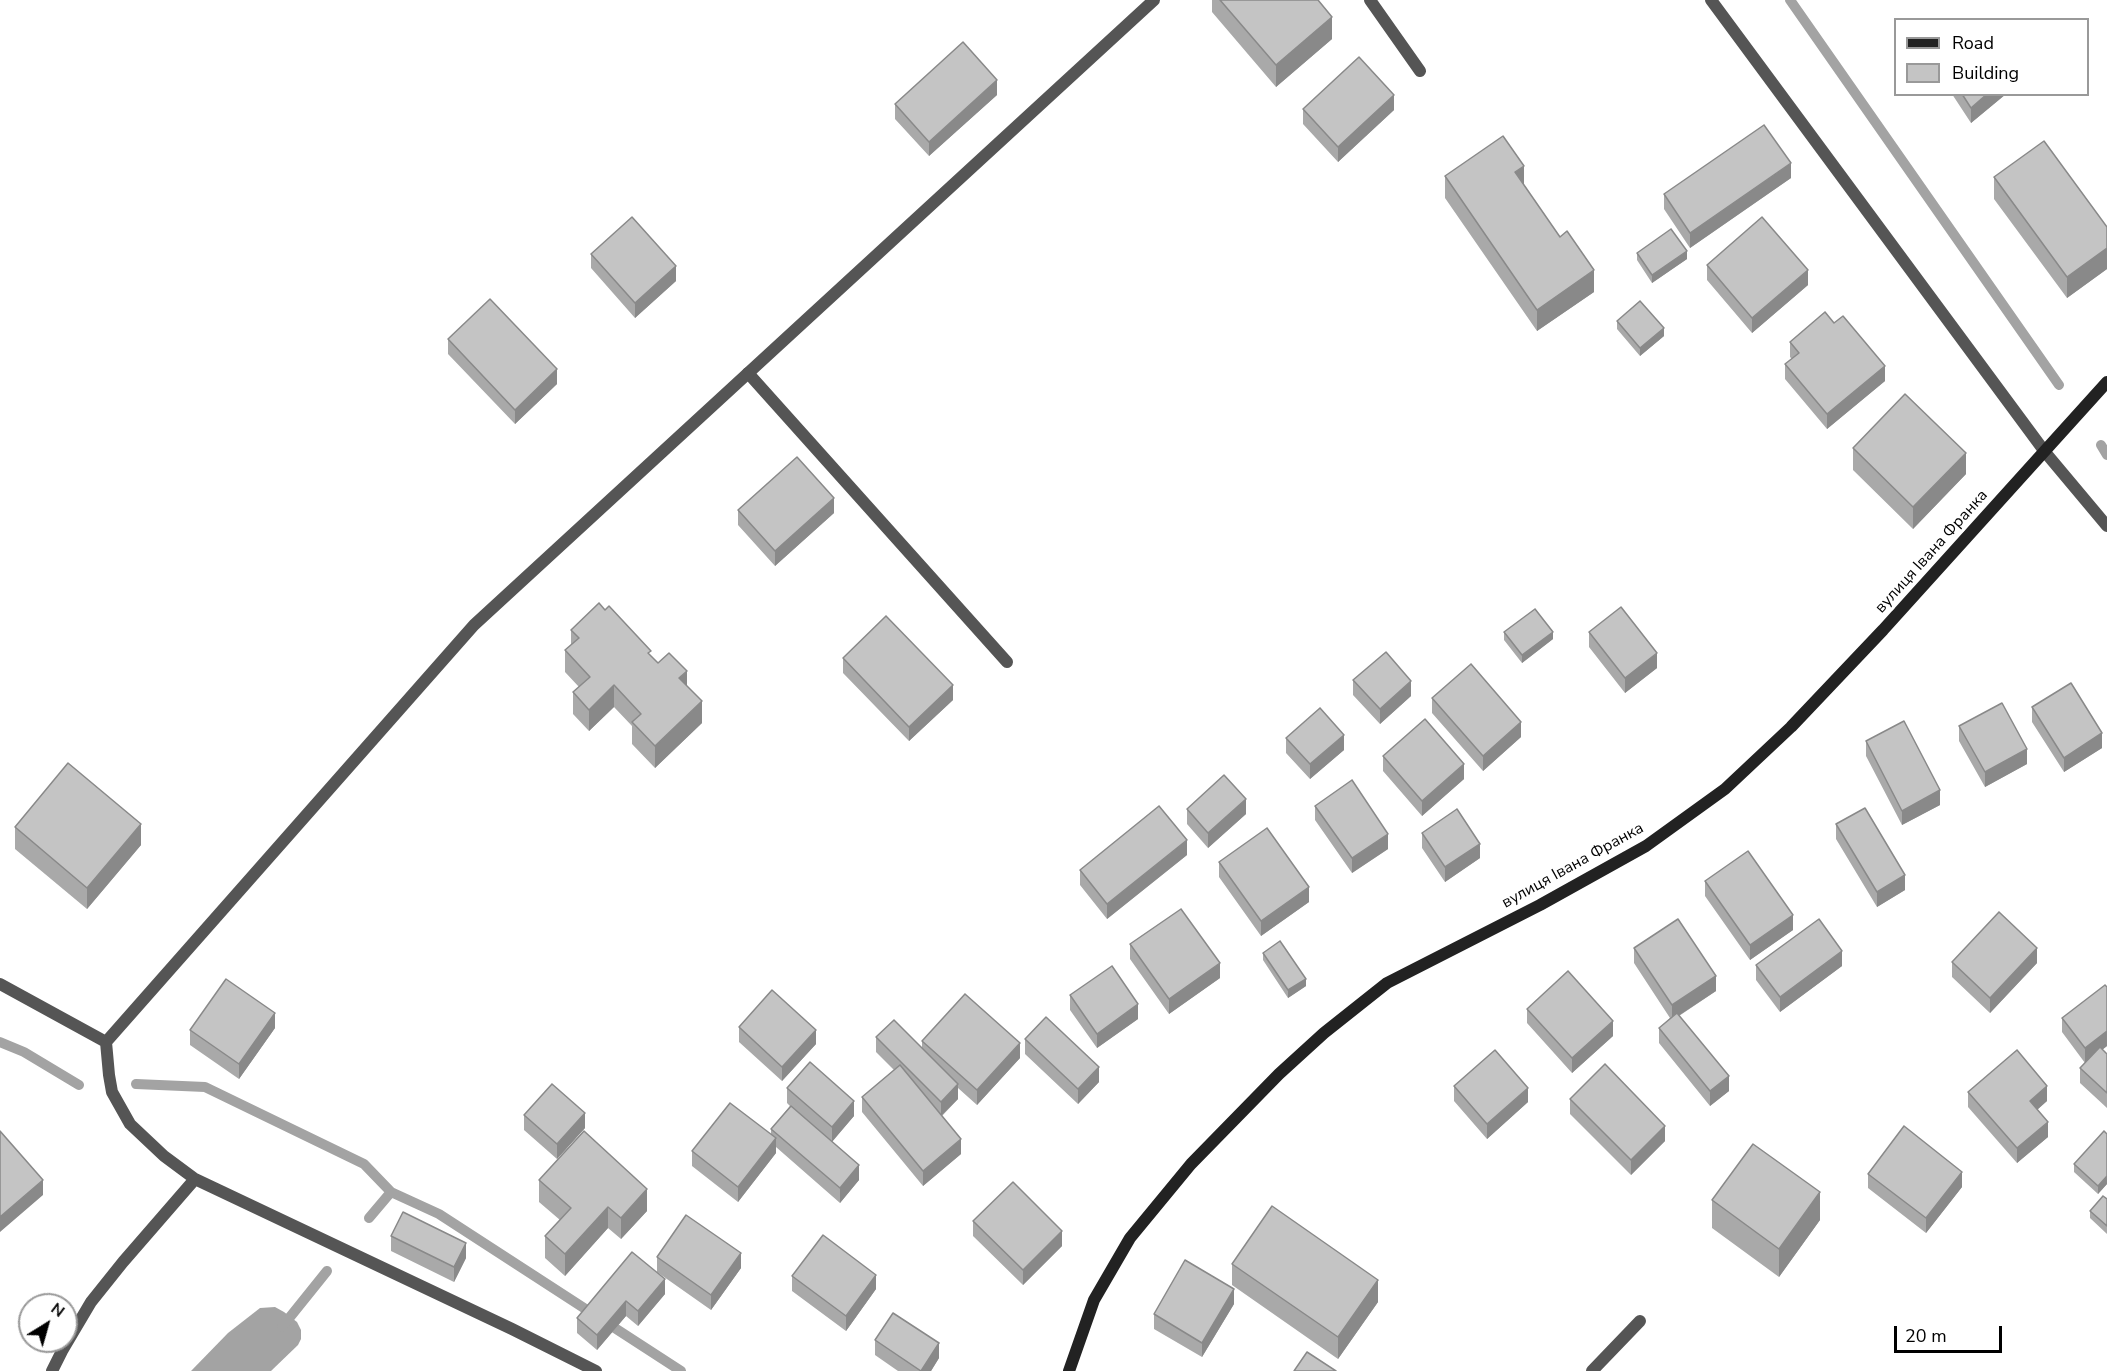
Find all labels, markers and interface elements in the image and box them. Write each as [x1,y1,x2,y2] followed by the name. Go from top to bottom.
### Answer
[1894,18,2089,96] legend
[1952,31,1994,55] text: Road
[1952,61,2019,85] text: Building
[1872,486,1992,618] street label: вулиця Івана Франка
[1499,819,1647,913] street label: вулиця Івана Франка
[18,1293,78,1353] north arrow
[46,1298,69,1323] text: N
[1897,1314,2005,1352] scale bar
[1905,1324,1947,1348] text: 20 m

